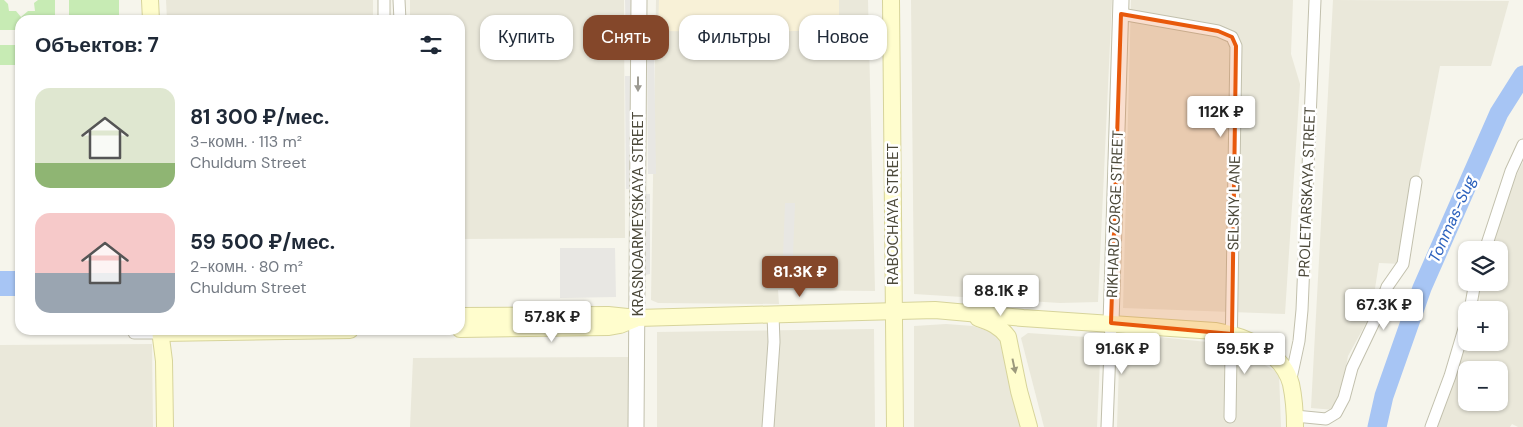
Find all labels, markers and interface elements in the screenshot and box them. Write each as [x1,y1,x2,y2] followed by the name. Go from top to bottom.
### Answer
[480,15,573,60] chip: Купить
[583,15,669,60] chip: Снять
[679,15,789,60] chip: Фильтры
[799,15,887,60] chip: Новое
[35,31,159,59] text: Объектов: 7
[417,31,445,59] icon: filters
[634,76,642,92] one-way arrow
[1180,96,1262,138] pin: 112K ₽
[1198,101,1244,122] text: 112K ₽
[190,103,329,131] text: 81 300 ₽/мес.
[1294,106,1320,278] street label: PROLETARSKAYA STREET
[75,108,135,168] icon: home
[628,112,648,316] street label: KRASNOARMEYSKAYA STREET
[1102,130,1128,298] street label: RIKHARD ZORGE STREET
[190,131,302,152] text: 3-комн. · 113 m²
[883,143,903,285] street label: RABOCHAYA STREET
[190,152,306,173] text: Chuldum Street
[1223,155,1245,251] street label: SELSKIY LANE
[1423,171,1481,266] water label: Tonmas-Sug
[190,228,335,256] text: 59 500 ₽/мес.
[75,233,135,293] icon: home
[1458,241,1508,411] map controls
[1458,241,1508,291] button: layers
[190,256,303,277] text: 2-комн. · 80 m²
[754,256,846,298] pin: 81.3K ₽
[773,261,827,282] text: 81.3K ₽
[955,274,1047,317] pin: 88.1K ₽
[190,277,306,298] text: Chuldum Street
[974,280,1028,301] text: 88.1K ₽
[1338,288,1430,331] pin: 67.3K ₽
[1356,294,1412,315] text: 67.3K ₽
[506,300,598,343] pin: 57.8K ₽
[1458,301,1508,351] button: +
[524,306,580,327] text: 57.8K ₽
[1076,332,1168,375] pin: 91.6K ₽
[1199,332,1291,375] pin: 59.5K ₽
[1095,338,1149,359] text: 91.6K ₽
[1216,338,1274,359] text: 59.5K ₽
[1010,359,1018,375] one-way arrow
[1458,361,1508,411] button: −

